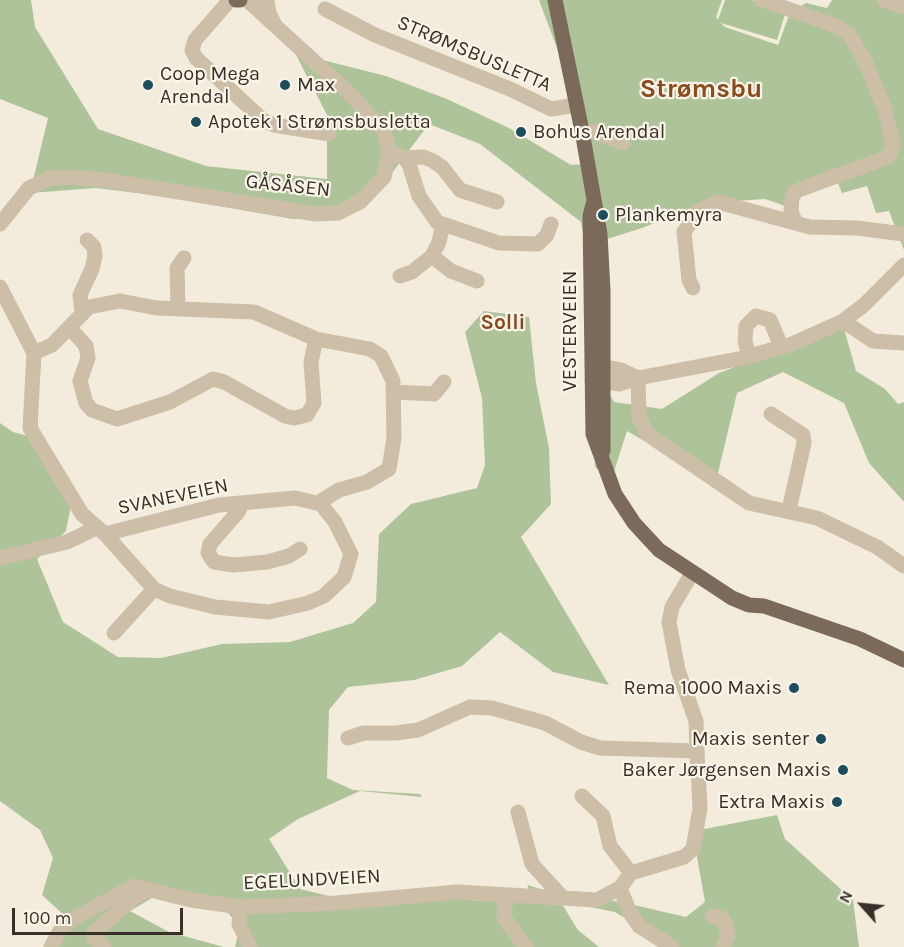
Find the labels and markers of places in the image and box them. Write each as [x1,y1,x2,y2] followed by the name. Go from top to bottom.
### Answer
[160,62,260,109] place label: Coop Mega Arendal
[297,73,335,97] place label: Max
[141,78,155,92] marker: Coop Mega Arendal
[278,78,292,92] marker: Max
[208,110,431,134] place label: Apotek 1 Strømsbusletta
[189,115,203,129] marker: Apotek 1 Strømsbusletta
[533,120,665,144] place label: Bohus Arendal
[514,125,528,139] marker: Bohus Arendal
[615,203,723,227] place label: Plankemyra
[596,208,610,222] marker: Plankemyra
[623,676,782,700] place label: Rema 1000 Maxis
[787,681,801,695] marker: Rema 1000 Maxis
[692,727,809,751] place label: Maxis senter
[814,732,828,746] marker: Maxis senter
[622,758,831,782] place label: Baker Jørgensen Maxis
[836,763,850,777] marker: Baker Jørgensen Maxis
[718,790,825,814] place label: Extra Maxis
[830,795,844,809] marker: Extra Maxis

